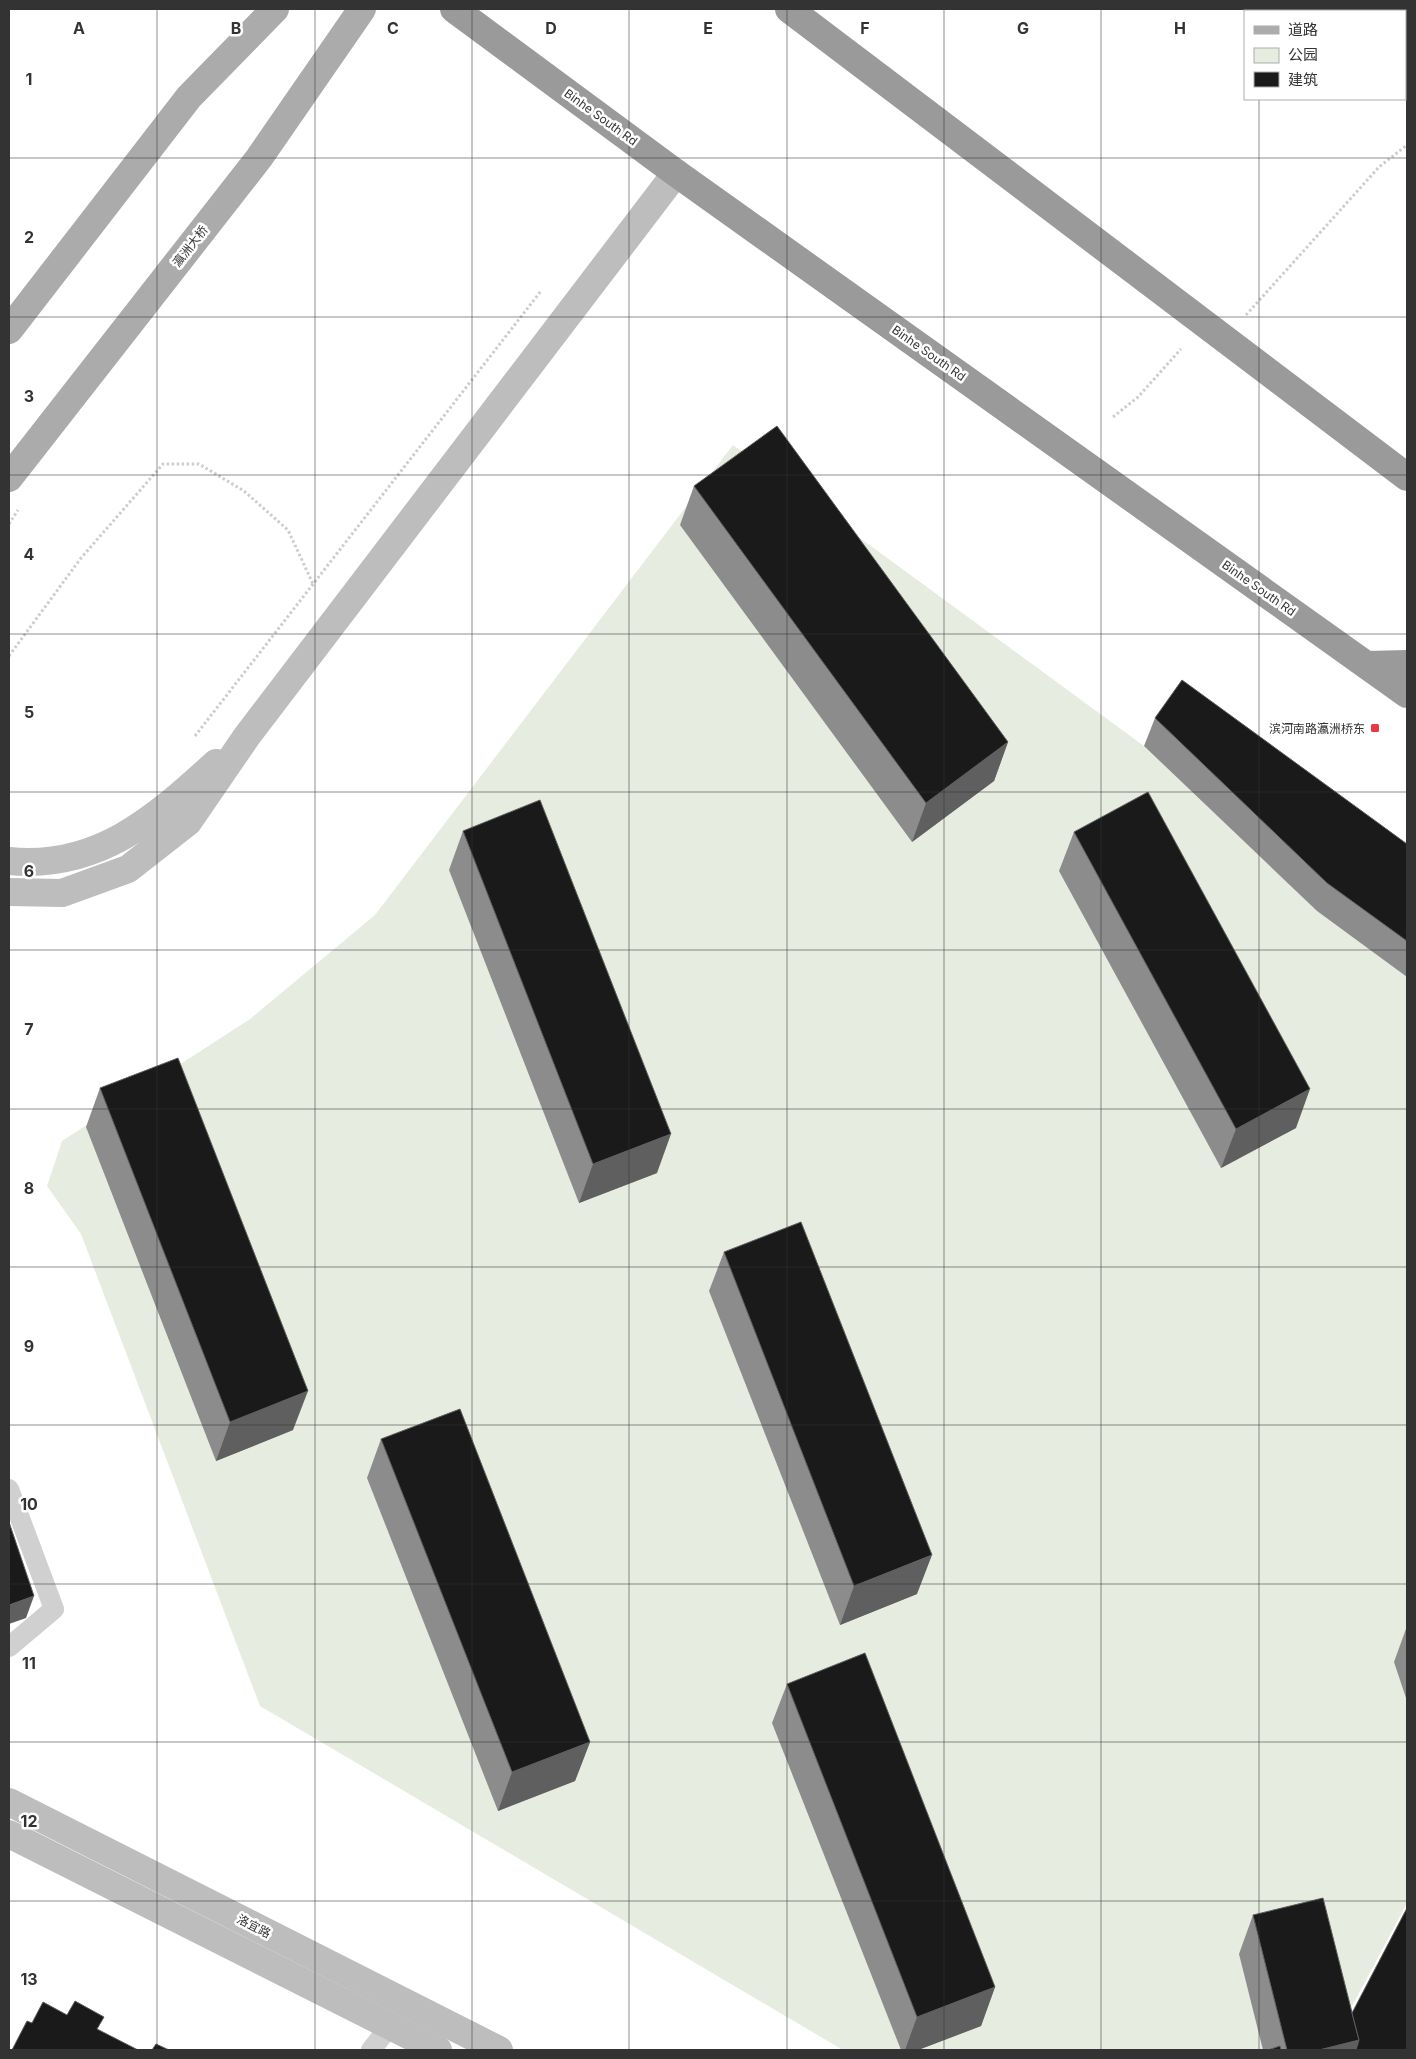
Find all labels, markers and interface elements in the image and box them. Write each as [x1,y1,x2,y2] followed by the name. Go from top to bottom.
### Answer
[1244,10,1406,100] legend
[73,18,85,38] text: A
[231,18,241,38] text: B
[387,18,399,38] text: C
[545,18,557,38] text: D
[703,18,713,38] text: E
[860,18,870,38] text: F
[1017,18,1029,38] text: G
[1174,18,1186,38] text: H
[1288,20,1318,39] text: 道路
[1288,45,1318,64] text: 公园
[26,69,32,89] text: 1
[1288,70,1318,89] text: 建筑
[562,85,640,149] street label: Binhe South Rd
[169,222,211,270] street label: 瀛洲大桥
[24,227,34,247] text: 2
[889,322,969,384] street label: Binhe South Rd
[24,386,34,406] text: 3
[24,544,35,564] text: 4
[1219,557,1299,619] street label: Binhe South Rd
[24,702,34,722] text: 5
[1269,721,1365,736] place label: 滨河南路瀛洲桥东
[1369,722,1381,734] marker: 滨河南路瀛洲桥东
[24,861,34,881] text: 6
[24,1019,34,1039] text: 7
[24,1178,34,1198] text: 8
[24,1336,34,1356] text: 9
[20,1494,38,1514] text: 10
[22,1653,36,1673] text: 11
[21,1811,37,1831] text: 12
[235,1911,273,1941] street label: 洛宜路
[20,1969,38,1989] text: 13

